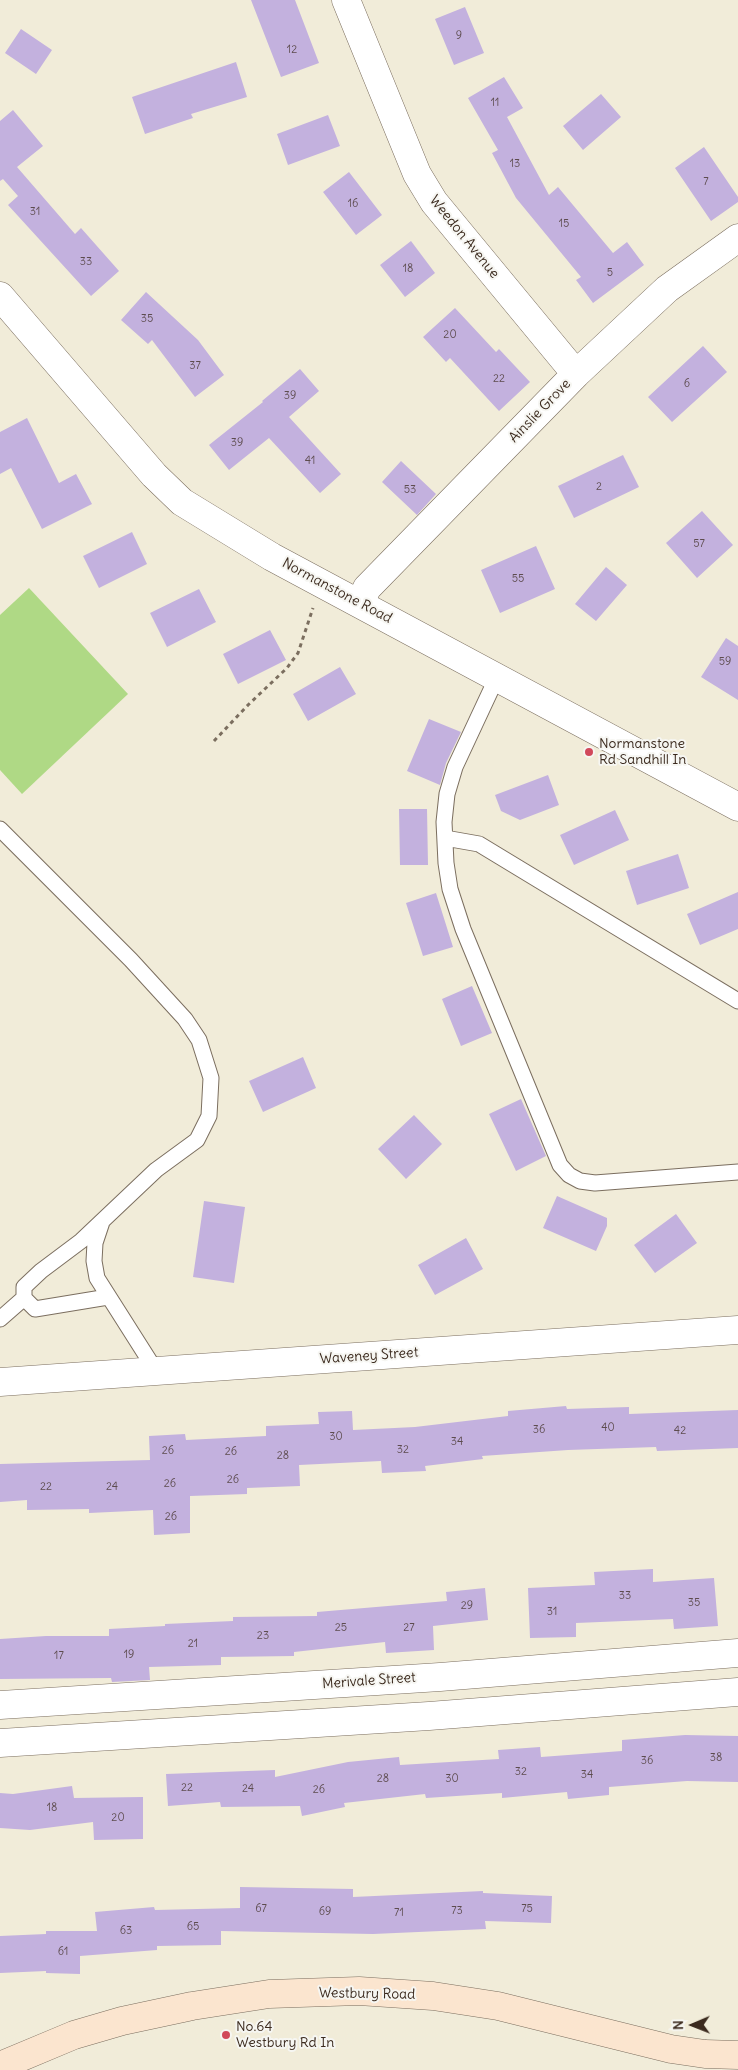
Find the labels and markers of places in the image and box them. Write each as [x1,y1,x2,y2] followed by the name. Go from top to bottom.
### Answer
[599,736,686,769] place label: Normanstone Rd Sandhill In
[583,746,595,758] marker: Normanstone Rd Sandhill In
[236,2019,334,2052] place label: No.64 Westbury Rd In
[220,2029,232,2041] marker: No.64 Westbury Rd In

